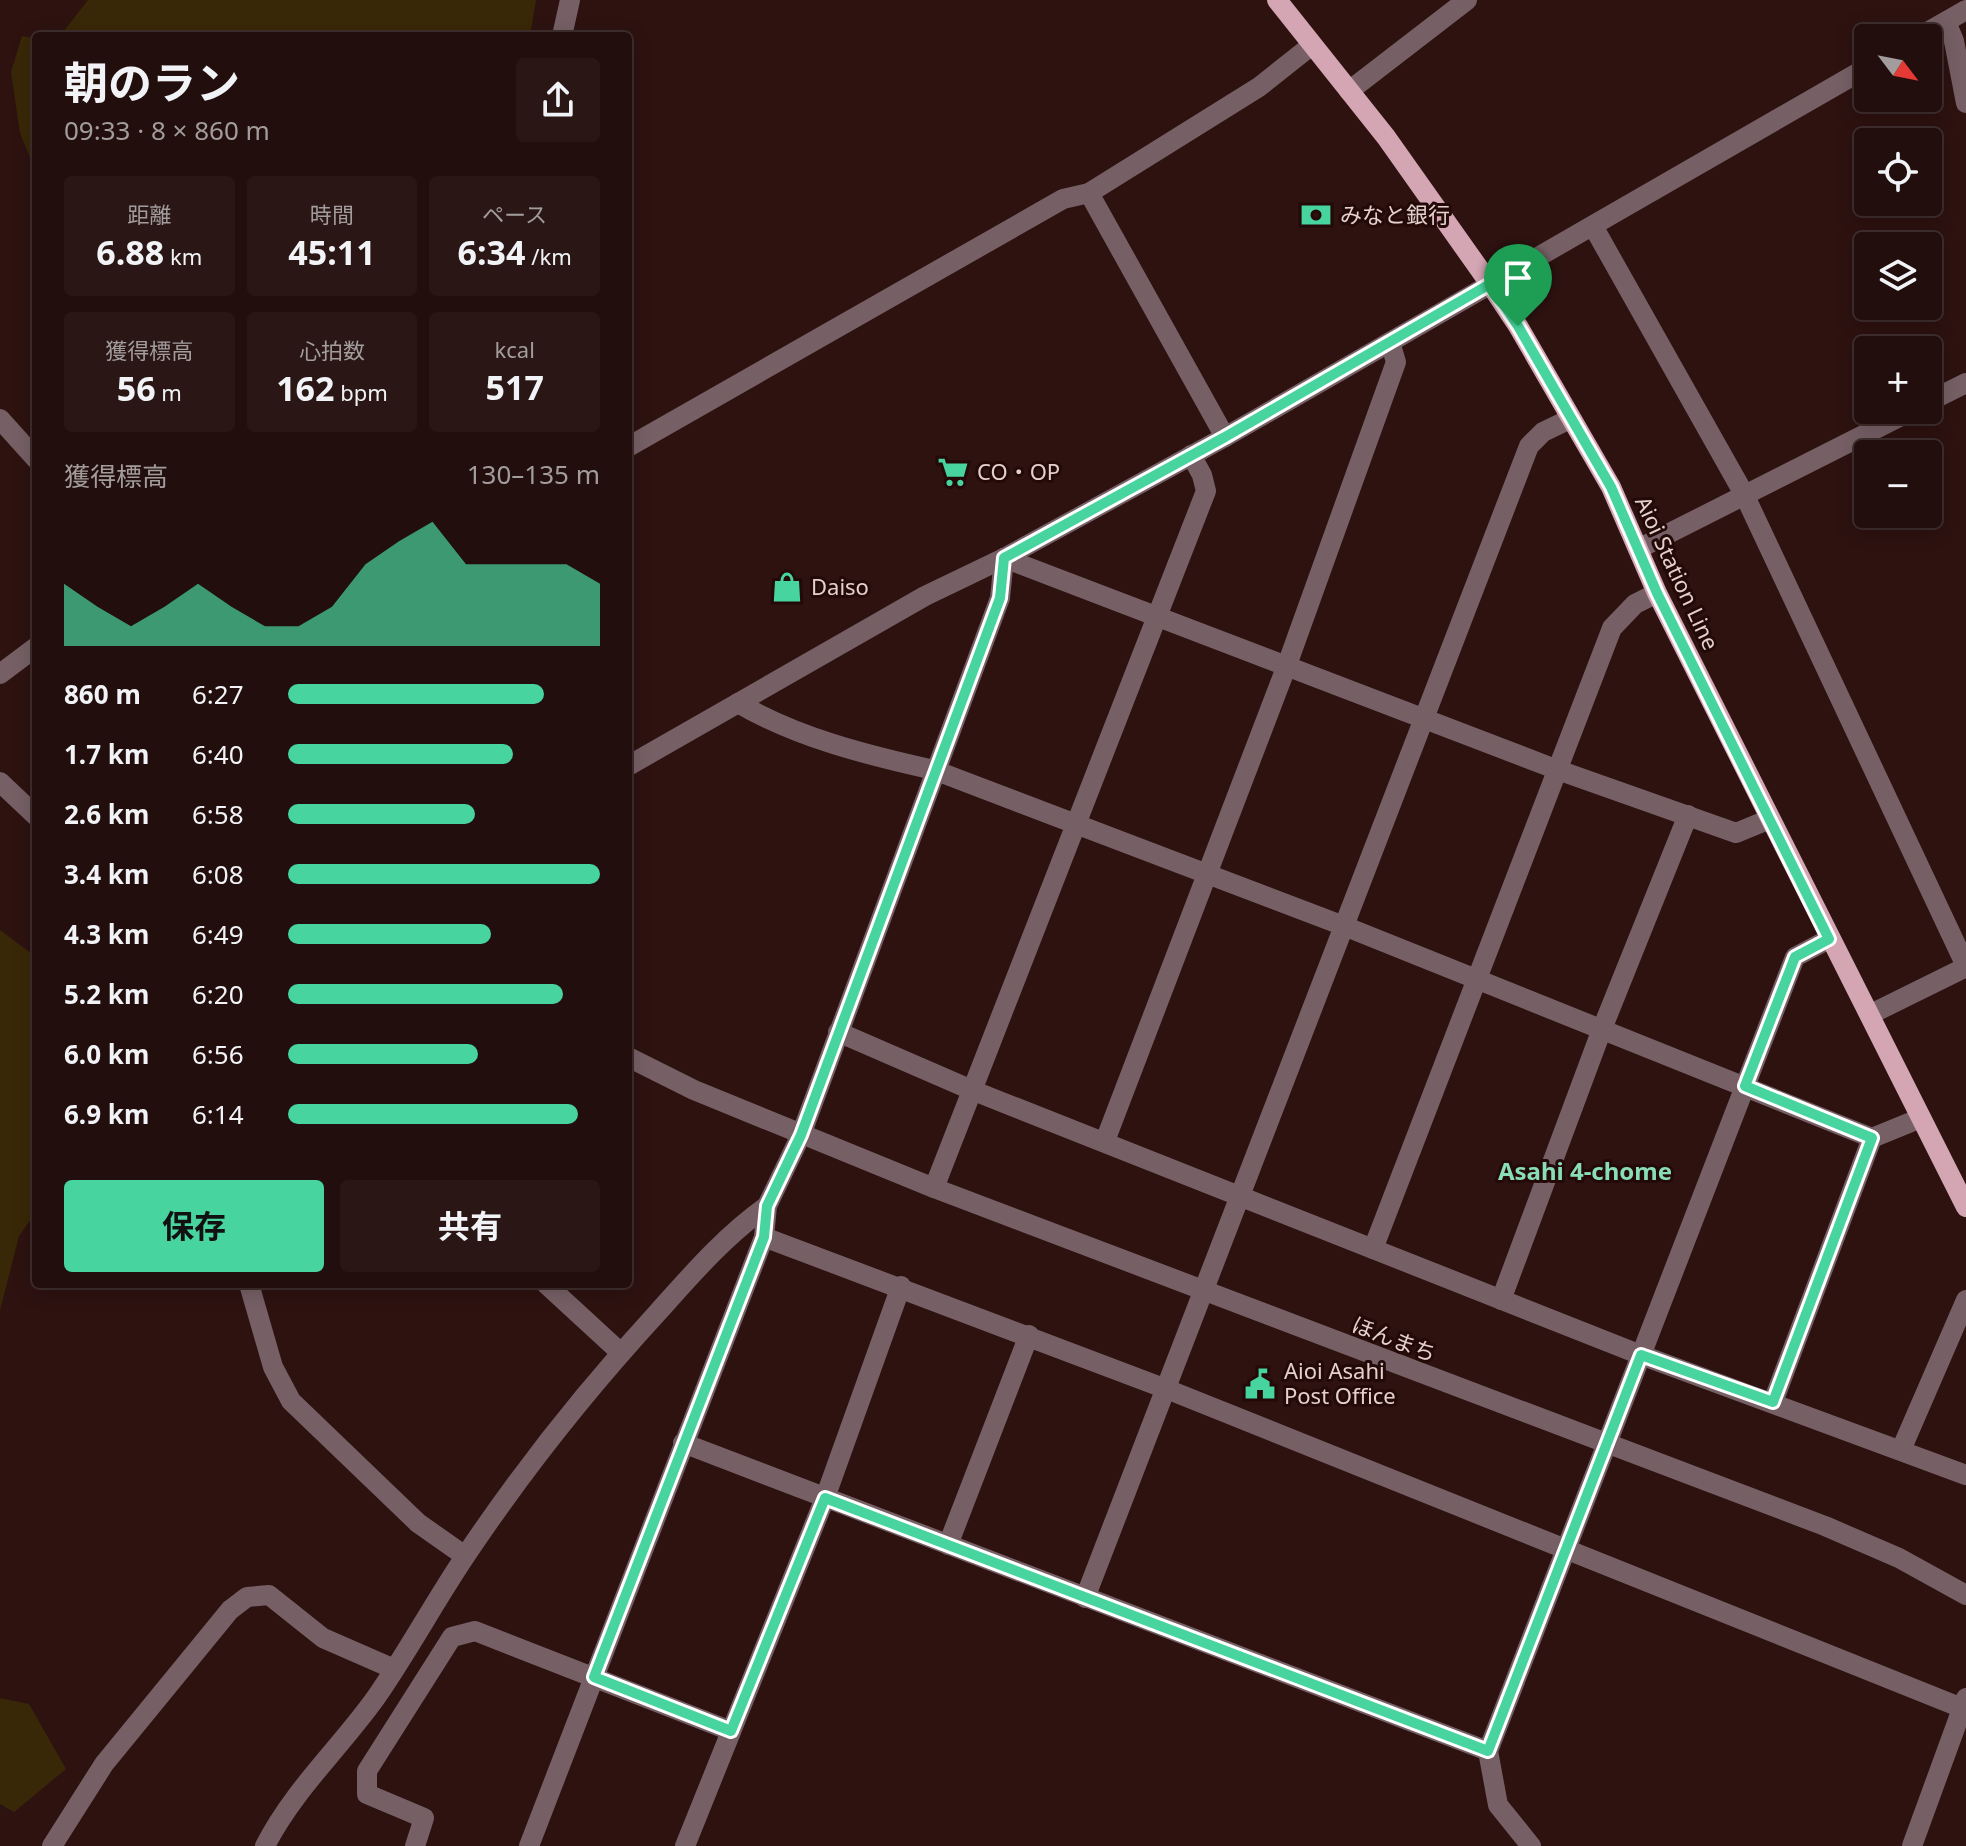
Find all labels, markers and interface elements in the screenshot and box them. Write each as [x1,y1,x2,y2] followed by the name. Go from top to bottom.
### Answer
[1854,24,1942,112] north arrow
[1854,24,1942,528] map controls
[64,52,240,112] text: 朝のラン
[516,58,600,142] button: share
[64,112,270,148] text: 09:33 · 8 × 860 m
[1854,128,1942,216] button: locate
[1299,198,1333,232] bank icon: みなと銀行
[127,199,171,229] text: 距離
[310,199,354,229] text: 時間
[482,199,547,229] text: ペース
[1340,199,1450,229] place label: みなと銀行
[96,229,164,275] text: 6.88
[288,229,376,275] text: 45:11
[458,229,526,275] text: 6:34
[1854,232,1942,320] button: layers
[164,241,202,271] text: km
[526,241,572,271] text: /km
[1484,244,1552,326] pin
[1496,256,1540,300] icon: arrive
[495,334,535,364] text: kcal
[105,335,193,365] text: 獲得標高
[299,335,365,365] text: 心拍数
[1854,336,1942,424] button: +
[485,364,544,410] text: 517
[117,365,156,411] text: 56
[276,365,334,411] text: 162
[156,377,182,407] text: m
[334,377,388,407] text: bpm
[1854,440,1942,528] button: −
[936,455,970,489] supermarket icon: CO・OP
[467,456,600,492] text: 130–135 m
[977,456,1060,486] place label: CO・OP
[64,458,168,494] text: 獲得標高
[1629,491,1727,654] street label: Aioi Station Line
[770,570,804,604] shop icon: Daiso
[811,571,869,601] place label: Daiso
[64,676,141,712] text: 860 m
[192,676,244,712] text: 6:27
[64,736,149,772] text: 1.7 km
[192,736,244,772] text: 6:40
[64,796,149,832] text: 2.6 km
[192,796,244,832] text: 6:58
[64,856,149,892] text: 3.4 km
[192,856,244,892] text: 6:08
[64,916,149,952] text: 4.3 km
[192,916,244,952] text: 6:49
[64,976,149,1012] text: 5.2 km
[192,976,244,1012] text: 6:20
[64,1036,149,1072] text: 6.0 km
[192,1036,244,1072] text: 6:56
[64,1096,149,1132] text: 6.9 km
[192,1096,244,1132] text: 6:14
[1498,1154,1672,1187] district label: Asahi 4-chome
[64,1180,324,1272] button: 保存
[340,1180,600,1272] button: 共有
[1348,1308,1441,1368] street label: ほんまち
[1284,1355,1396,1410] place label: Aioi Asahi Post Office
[1243,1367,1277,1401] public building icon: Aioi Asahi Post Office

